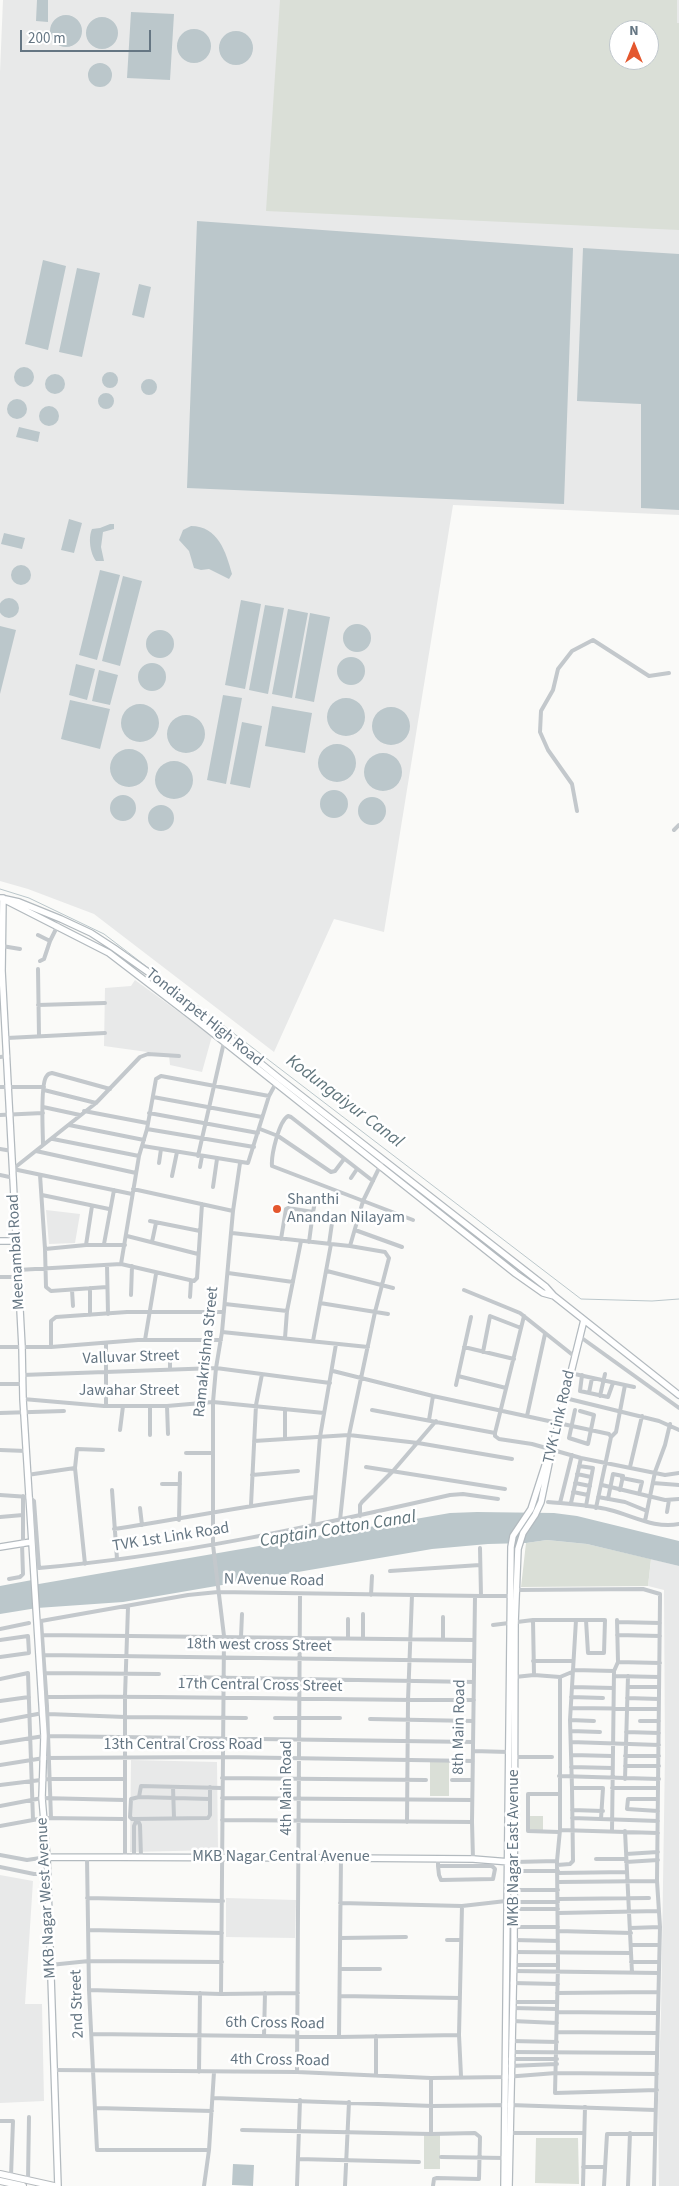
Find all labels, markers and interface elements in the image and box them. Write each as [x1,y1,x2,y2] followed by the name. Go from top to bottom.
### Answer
[22,20,154,52] scale bar
[609,20,659,70] north arrow
[629,21,639,41] text: N
[28,28,66,49] text: 200 m
[141,965,267,1071] street label: Tondiarpet High Road
[281,1051,407,1153] water label: Kodungaiyur Canal
[287,1190,405,1228] place label: Shanthi Anandan Nilayam
[4,1194,30,1310] street label: Meenambal Road
[271,1203,283,1215] marker: Shanthi Anandan Nilayam
[191,1286,223,1418] street label: Ramakrishna Street
[82,1347,180,1369] street label: Valluvar Street
[540,1368,580,1466] street label: TVK Link Road
[79,1381,179,1401] street label: Jawahar Street
[258,1507,418,1553] water label: Captain Cotton Canal
[111,1519,231,1557] street label: TVK 1st Link Road
[224,1571,324,1591] street label: N Avenue Road
[186,1635,332,1657] street label: 18th west cross Street
[177,1675,343,1697] street label: 17th Central Cross Street
[450,1679,470,1775] street label: 8th Main Road
[103,1735,263,1755] street label: 13th Central Cross Road
[277,1740,297,1836] street label: 4th Main Road
[504,1769,524,1927] street label: MKB Nagar East Avenue
[33,1817,61,1979] street label: MKB Nagar West Avenue
[192,1847,370,1867] street label: MKB Nagar Central Avenue
[67,1969,89,2039] street label: 2nd Street
[225,2014,325,2034] street label: 6th Cross Road
[230,2051,330,2071] street label: 4th Cross Road

